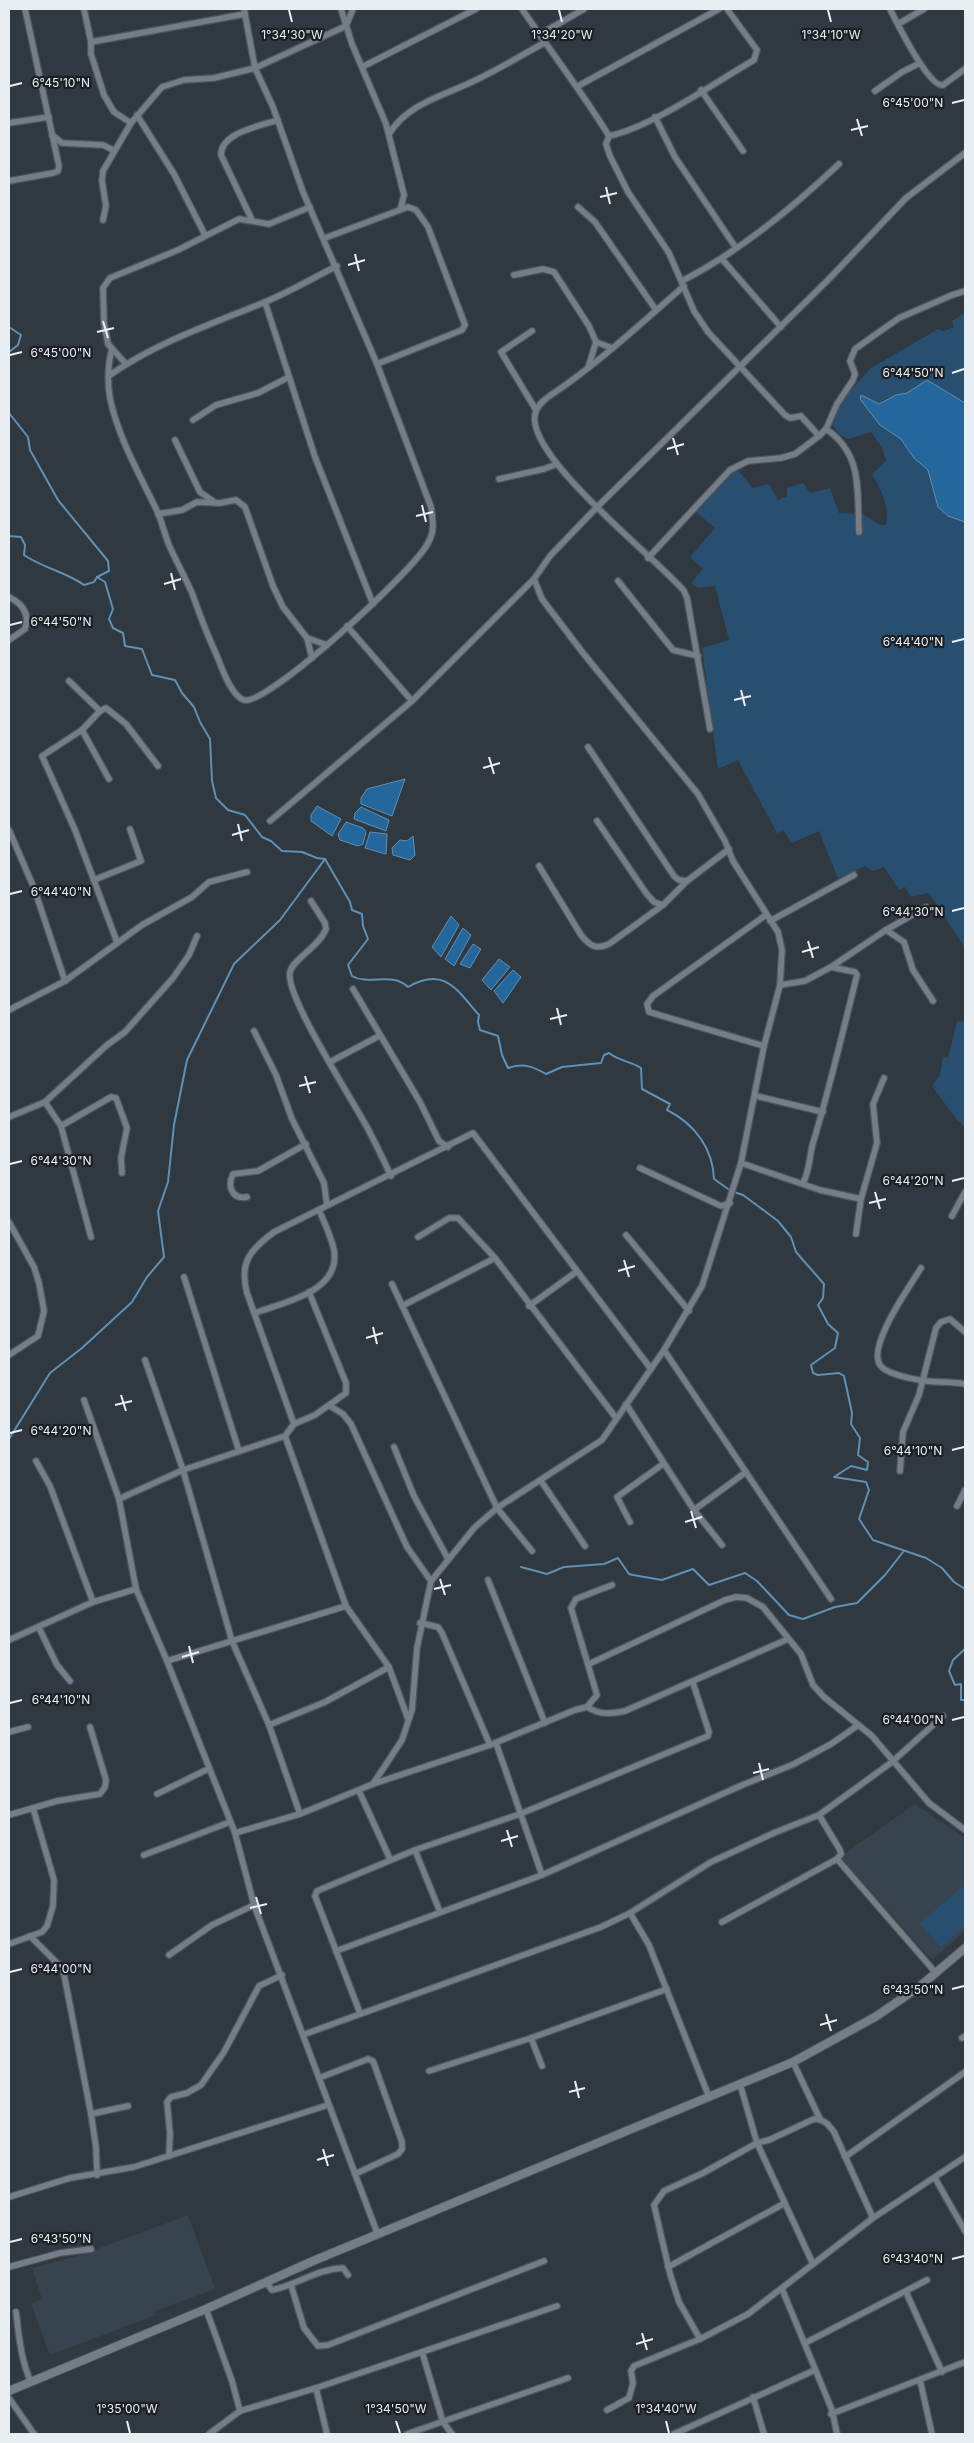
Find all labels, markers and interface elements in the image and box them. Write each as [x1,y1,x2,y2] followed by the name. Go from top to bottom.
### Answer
[261,27,323,42] text: 1°34'30"W
[531,27,593,42] text: 1°34'20"W
[802,27,861,42] text: 1°34'10"W
[32,75,90,90] text: 6°45'10"N
[883,95,943,110] text: 6°45'00"N
[31,345,91,360] text: 6°45'00"N
[883,365,943,380] text: 6°44'50"N
[31,614,91,629] text: 6°44'50"N
[883,634,943,649] text: 6°44'40"N
[31,884,91,899] text: 6°44'40"N
[882,904,944,919] text: 6°44'30"N
[30,1153,92,1168] text: 6°44'30"N
[883,1173,943,1188] text: 6°44'20"N
[31,1423,91,1438] text: 6°44'20"N
[884,1443,942,1458] text: 6°44'10"N
[32,1692,90,1707] text: 6°44'10"N
[882,1712,944,1727] text: 6°44'00"N
[30,1961,92,1976] text: 6°44'00"N
[883,1982,943,1997] text: 6°43'50"N
[31,2231,91,2246] text: 6°43'50"N
[883,2251,943,2266] text: 6°43'40"N
[96,2401,158,2416] text: 1°35'00"W
[365,2401,427,2416] text: 1°34'50"W
[635,2401,697,2416] text: 1°34'40"W

